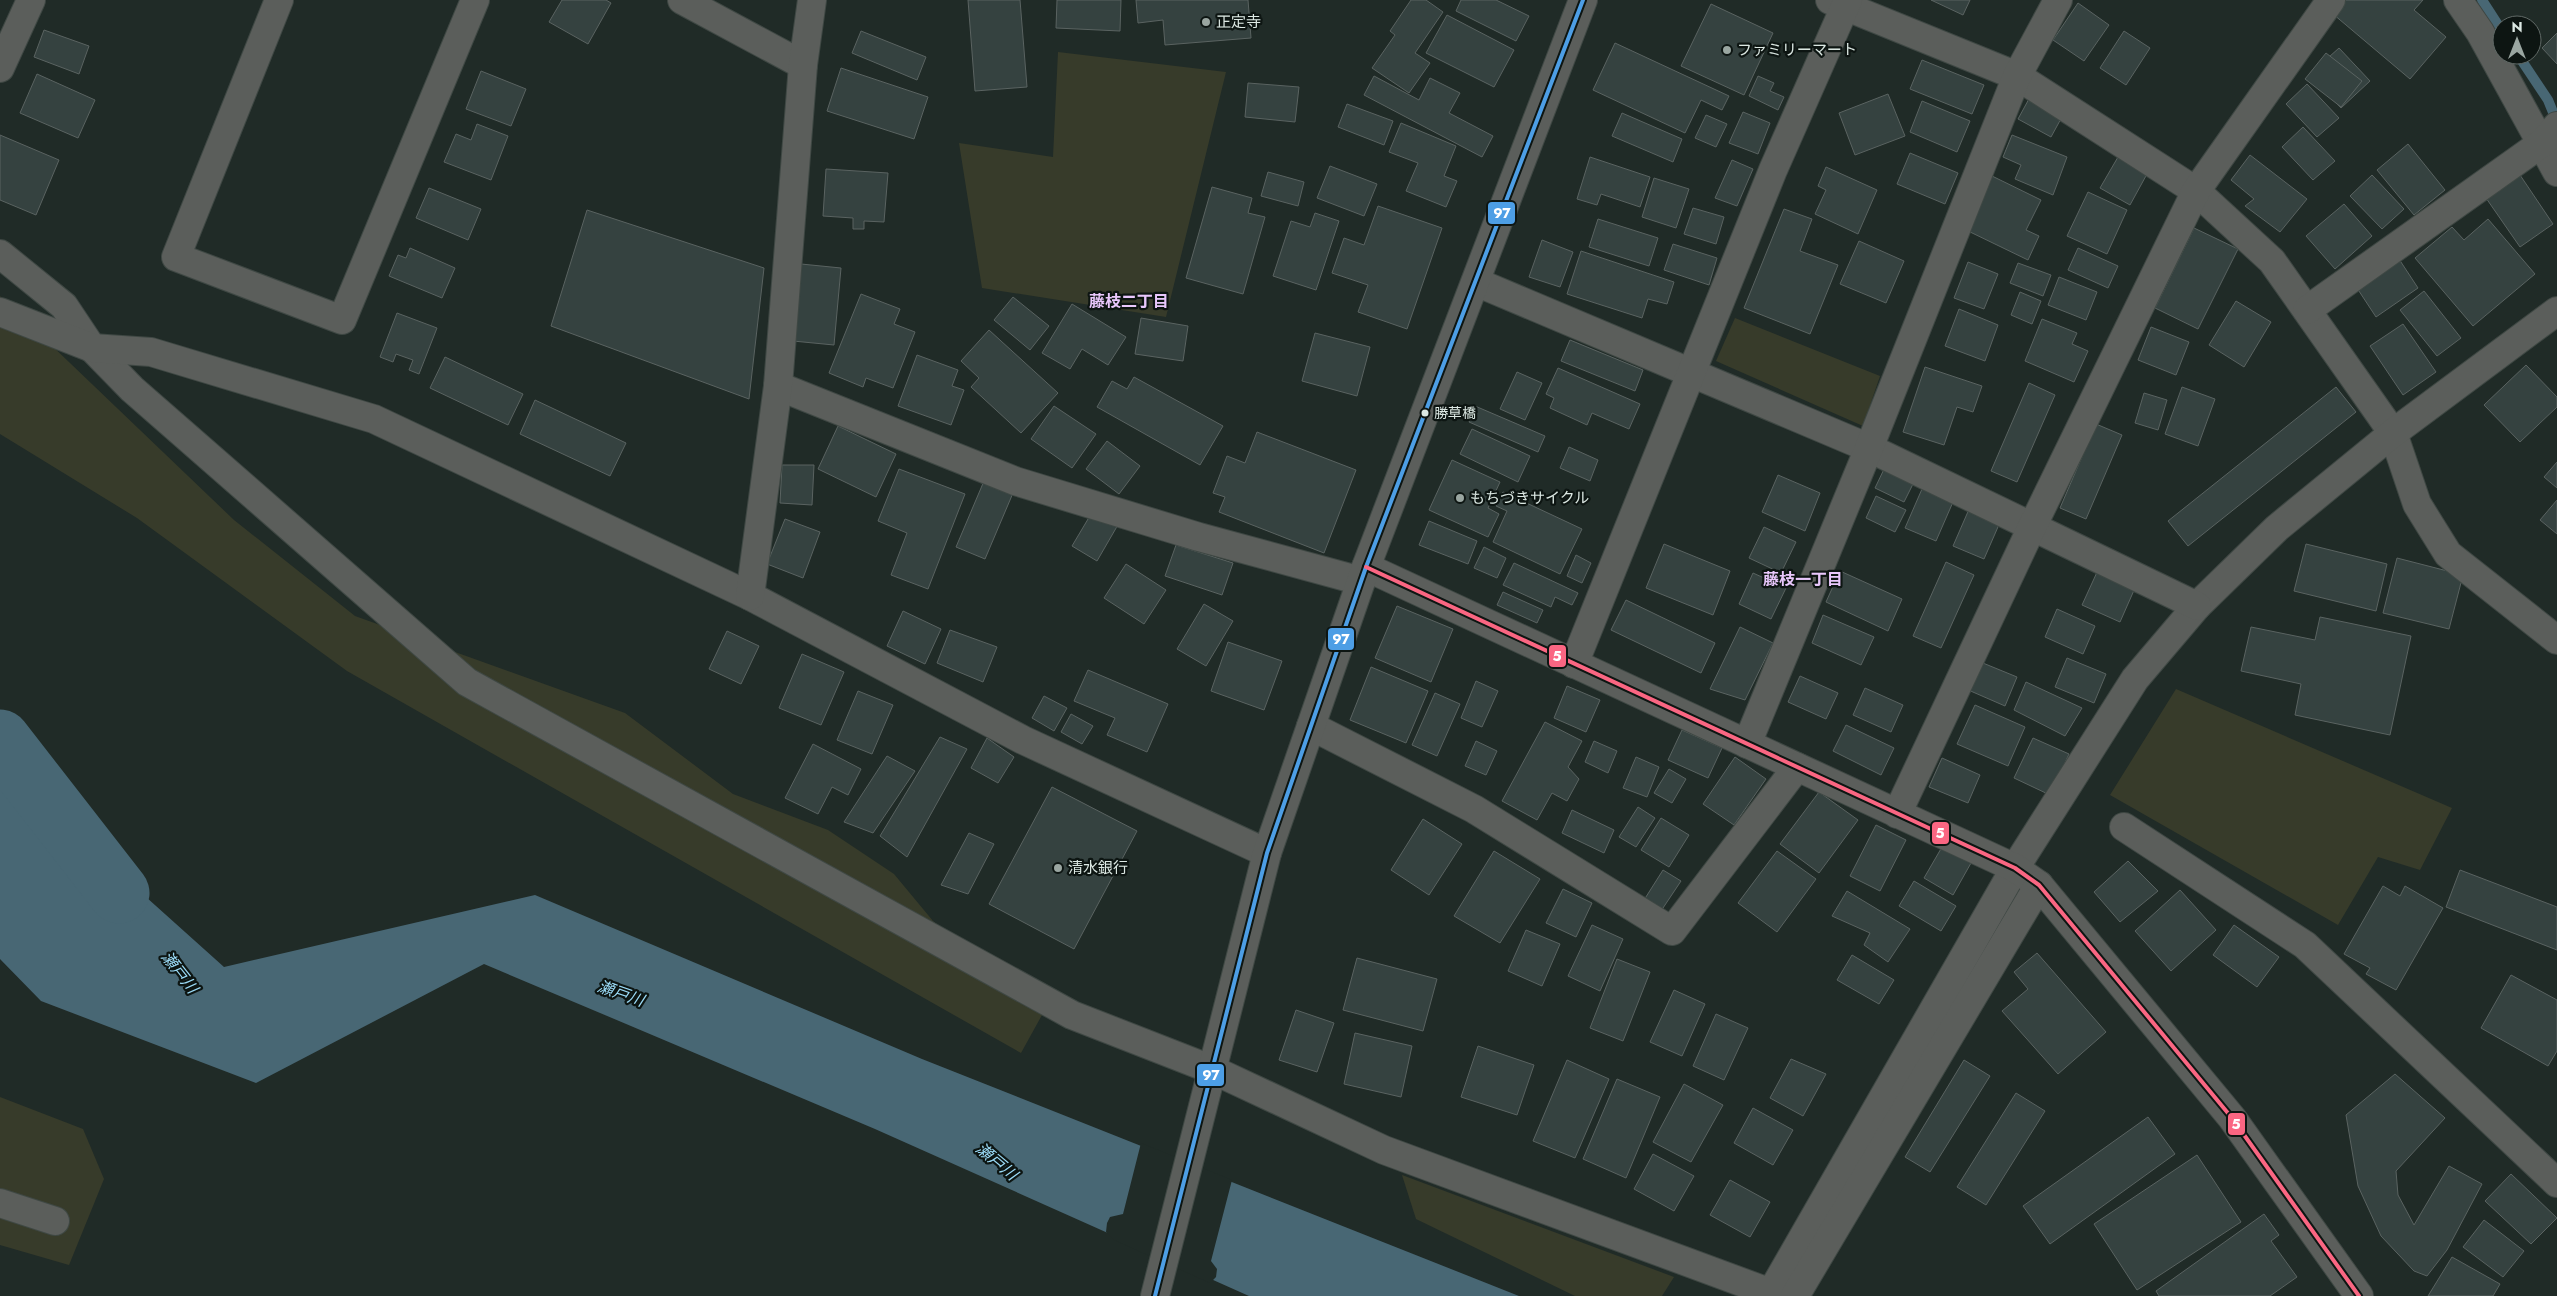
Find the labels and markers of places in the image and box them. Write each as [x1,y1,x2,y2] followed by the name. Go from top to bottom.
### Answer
[1216,11,1261,33] place label: 正定寺
[1200,16,1212,28] marker: 正定寺
[1737,39,1857,61] place label: ファミリーマート
[1721,44,1733,56] marker: ファミリーマート
[1434,403,1476,423] place label: 勝草橋
[1420,408,1430,418] marker: 勝草橋
[1470,487,1589,509] place label: もちづきサイクル
[1454,492,1466,504] marker: もちづきサイクル
[1068,857,1128,879] place label: 清水銀行
[1052,862,1064,874] marker: 清水銀行

